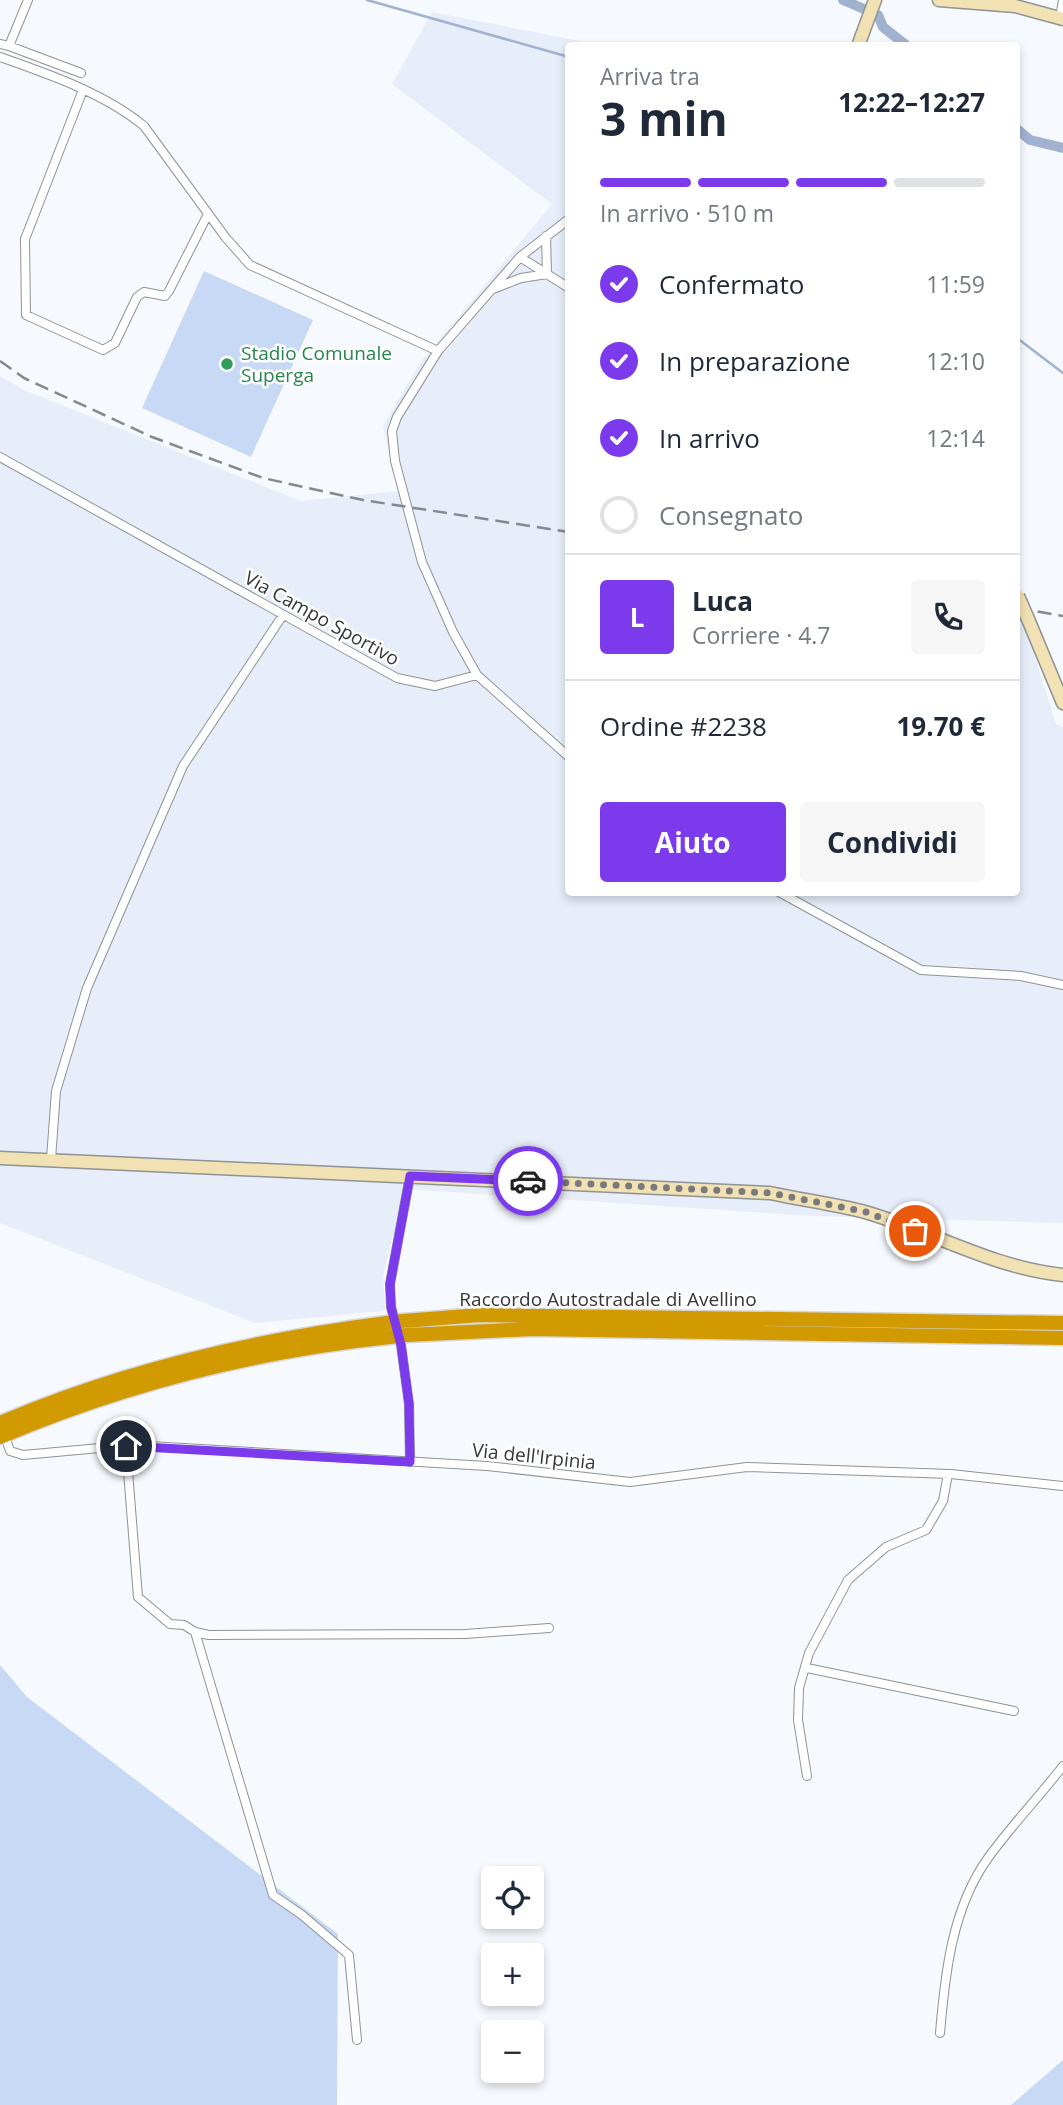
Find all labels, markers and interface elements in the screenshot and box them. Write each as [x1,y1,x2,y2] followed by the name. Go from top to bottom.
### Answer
[600,60,700,92] text: Arriva tra
[838,84,985,120] text: 12:22–12:27
[600,87,728,149] text: 3 min
[600,197,774,229] text: In arrivo · 510 m
[600,265,638,303] icon: check
[659,266,804,302] text: Confermato
[926,268,985,300] text: 11:59
[241,340,392,388] place label: Stadio Comunale Superga
[600,342,638,380] icon: check
[659,343,850,379] text: In preparazione
[926,345,985,377] text: 12:10
[219,356,235,372] marker: Stadio Comunale Superga
[600,419,638,457] icon: check
[659,420,760,456] text: In arrivo
[926,422,985,454] text: 12:14
[659,497,803,533] text: Consegnato
[240,565,404,671] street label: Via Campo Sportivo
[911,580,985,654] button: phone
[692,583,753,619] text: Luca
[630,599,644,635] text: L
[692,619,831,651] text: Corriere · 4.7
[600,708,767,744] text: Ordine #2238
[897,708,985,744] text: 19.70 €
[600,802,786,882] button: Aiuto
[800,802,985,882] button: Condividi
[493,1146,563,1216] courier
[509,1162,547,1200] icon: car
[885,1201,945,1261] pin
[896,1212,934,1250] icon: bag
[459,1286,757,1312] street label: Raccordo Autostradale di Avellino
[96,1416,156,1476] pin
[107,1427,145,1465] icon: home
[471,1437,597,1475] street label: Via dell'Irpinia
[481,1866,544,2083] map controls
[481,1866,544,1929] button: locate
[481,1943,544,2006] button: +
[481,2020,544,2083] button: −

